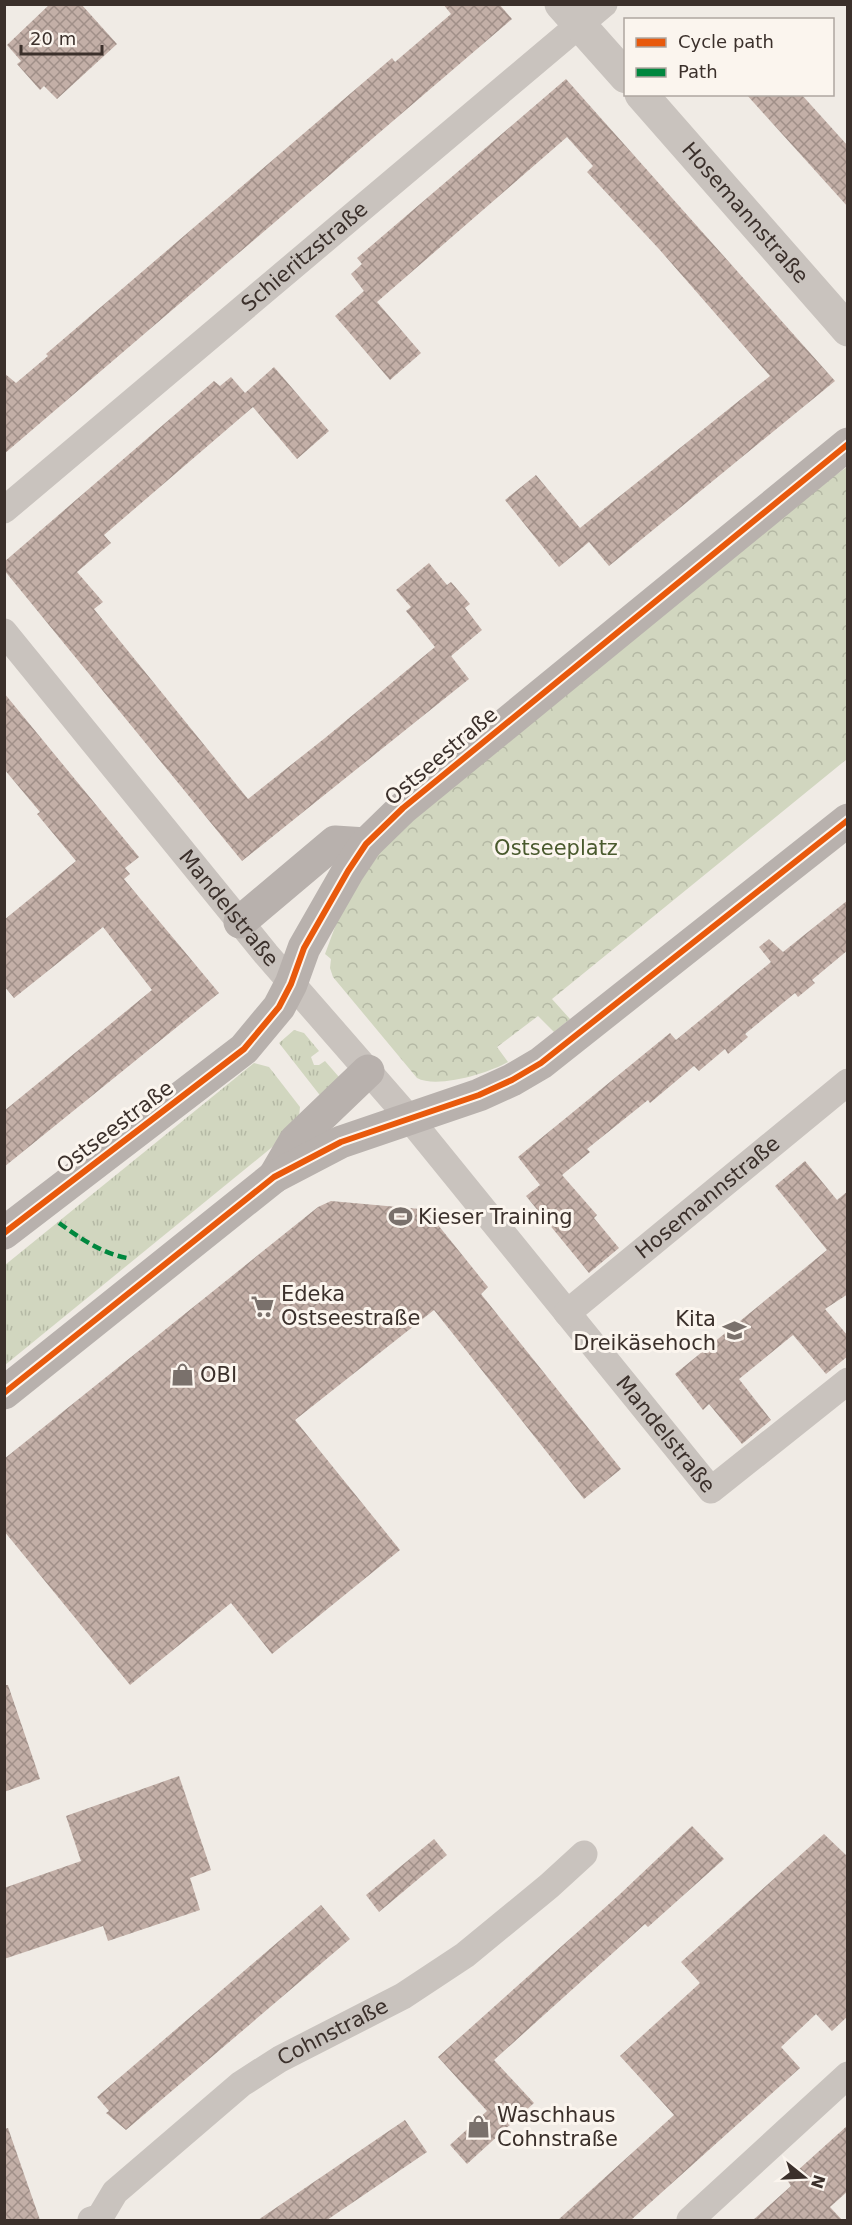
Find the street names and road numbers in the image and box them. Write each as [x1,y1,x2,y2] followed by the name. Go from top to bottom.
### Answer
[677,137,813,288] street label: Hosemannstraße
[236,197,372,317] street label: Schieritzstraße
[380,702,502,810] street label: Ostseestraße
[174,845,283,971] street label: Mandelstraße
[52,1075,178,1179] street label: Ostseestraße
[631,1131,784,1264] street label: Hosemannstraße
[611,1371,720,1497] street label: Mandelstraße
[273,1994,392,2070] street label: Cohnstraße

